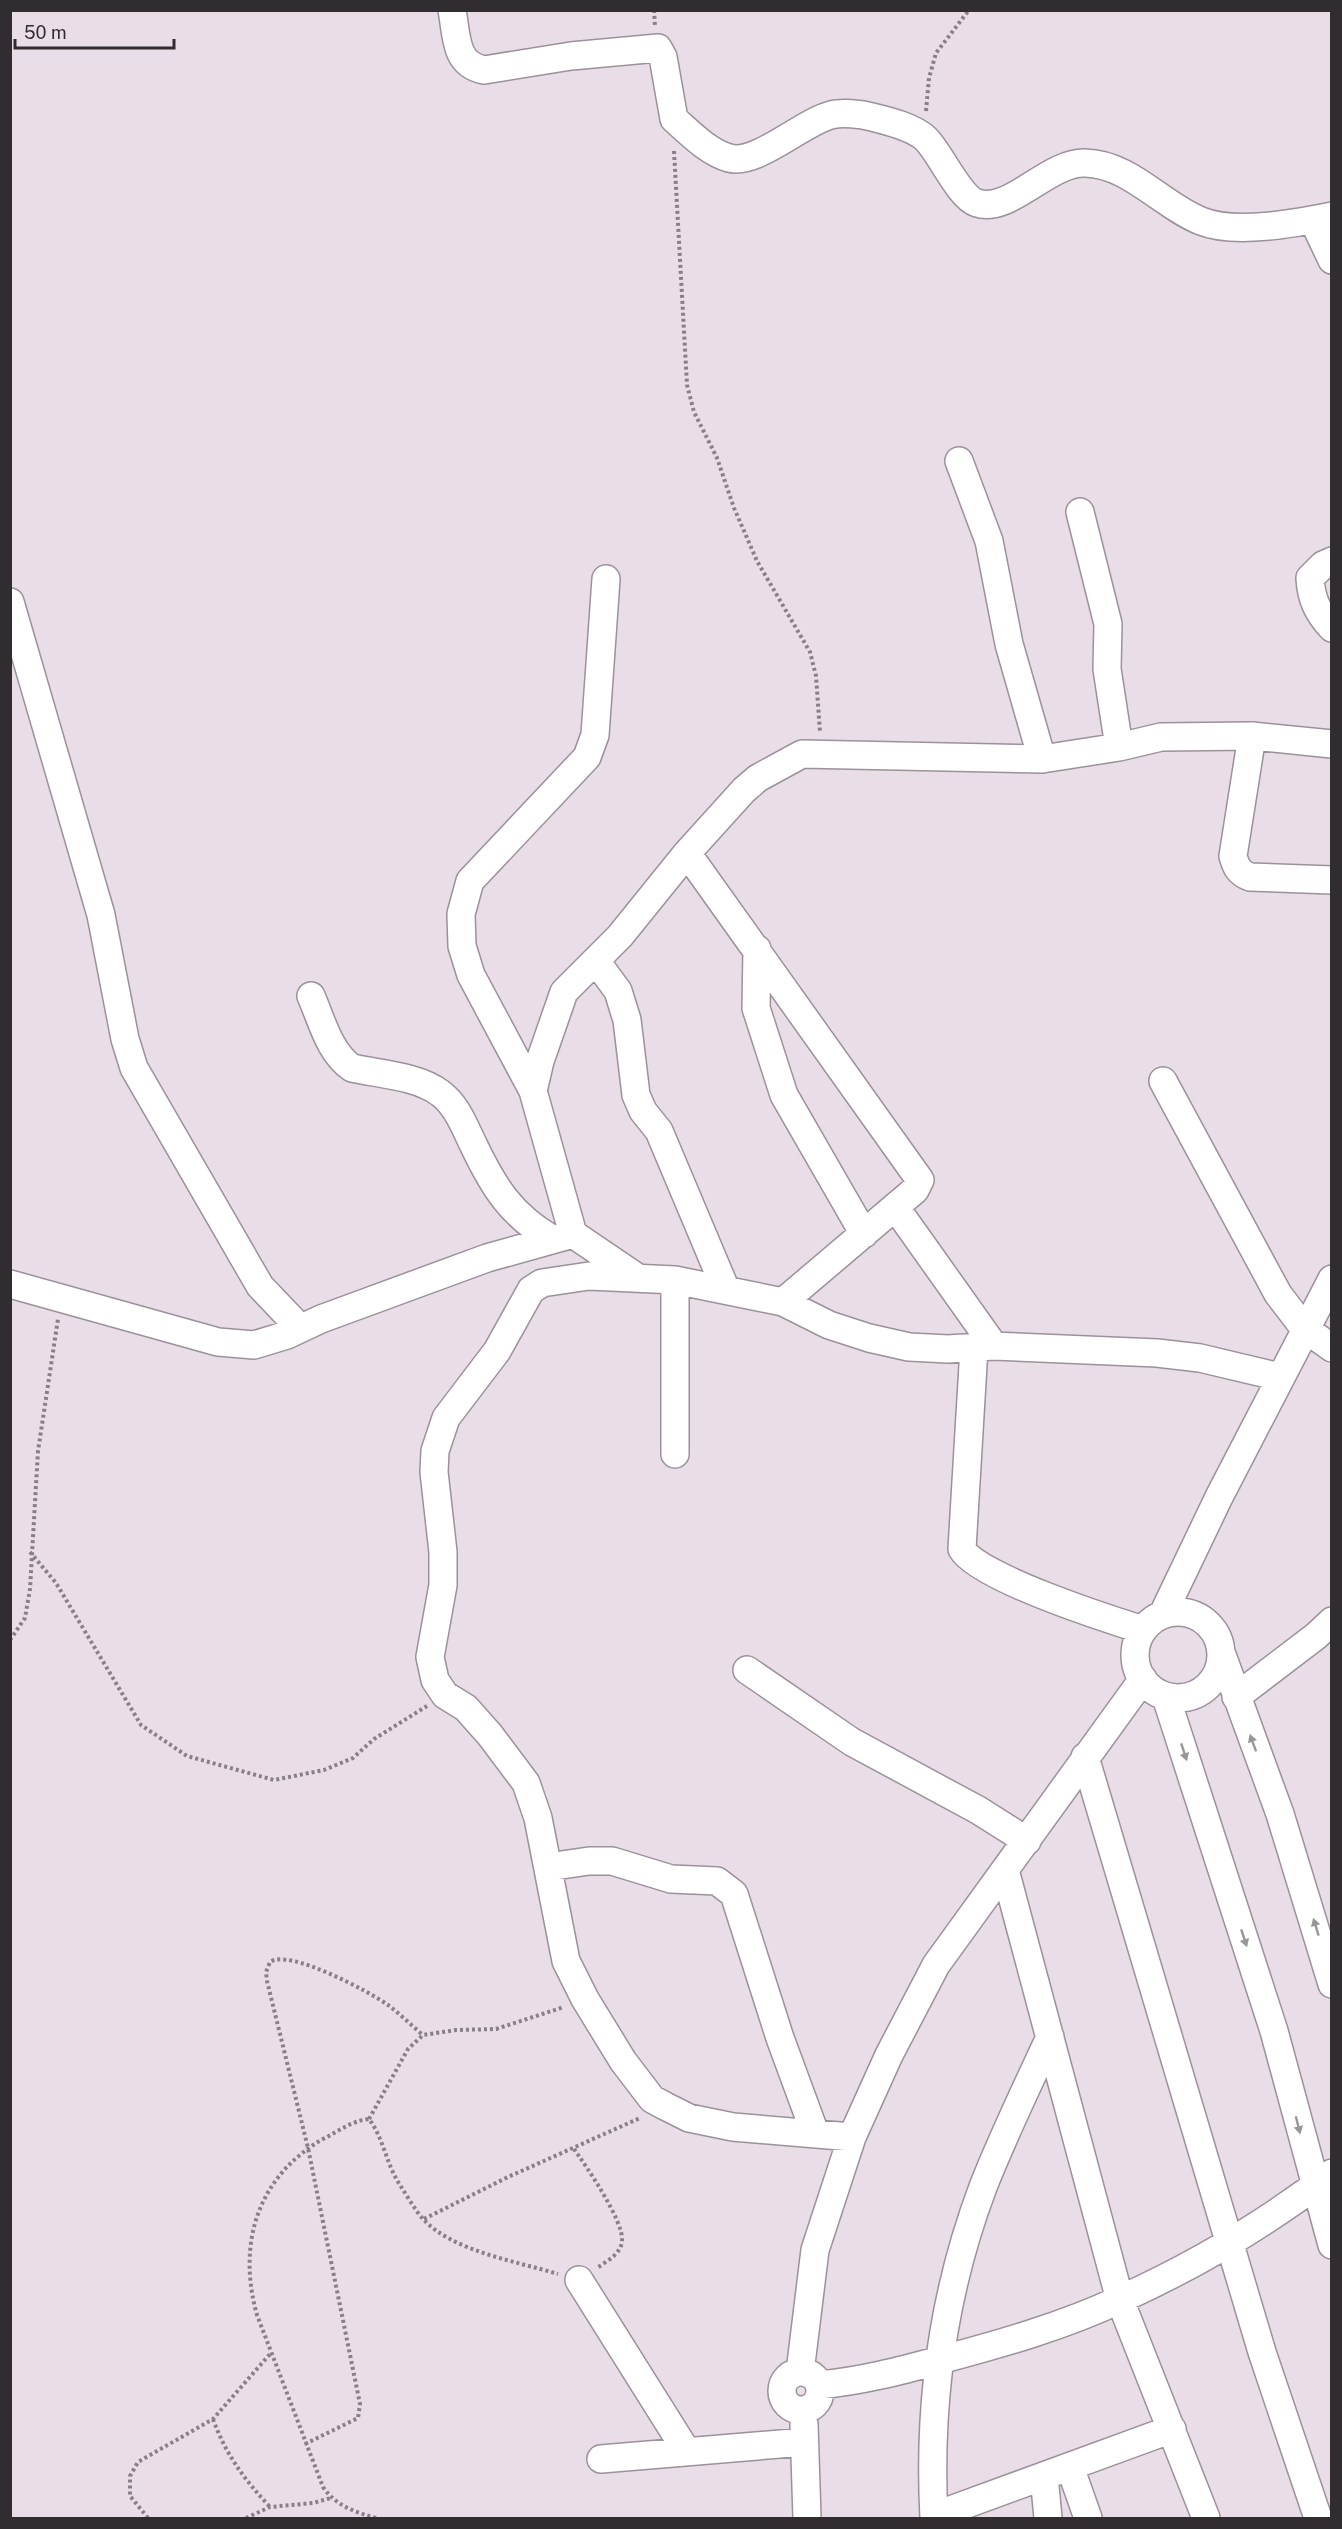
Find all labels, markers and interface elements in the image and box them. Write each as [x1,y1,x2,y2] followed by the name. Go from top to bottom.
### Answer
[15,12,174,50] scale bar
[24,22,67,43] text: 50 m
[1248,1734,1258,1752] one-way arrow
[1180,1743,1189,1761] one-way arrow
[1311,1918,1320,1936] one-way arrow
[1240,1929,1249,1947] one-way arrow
[1294,2116,1304,2134] one-way arrow

